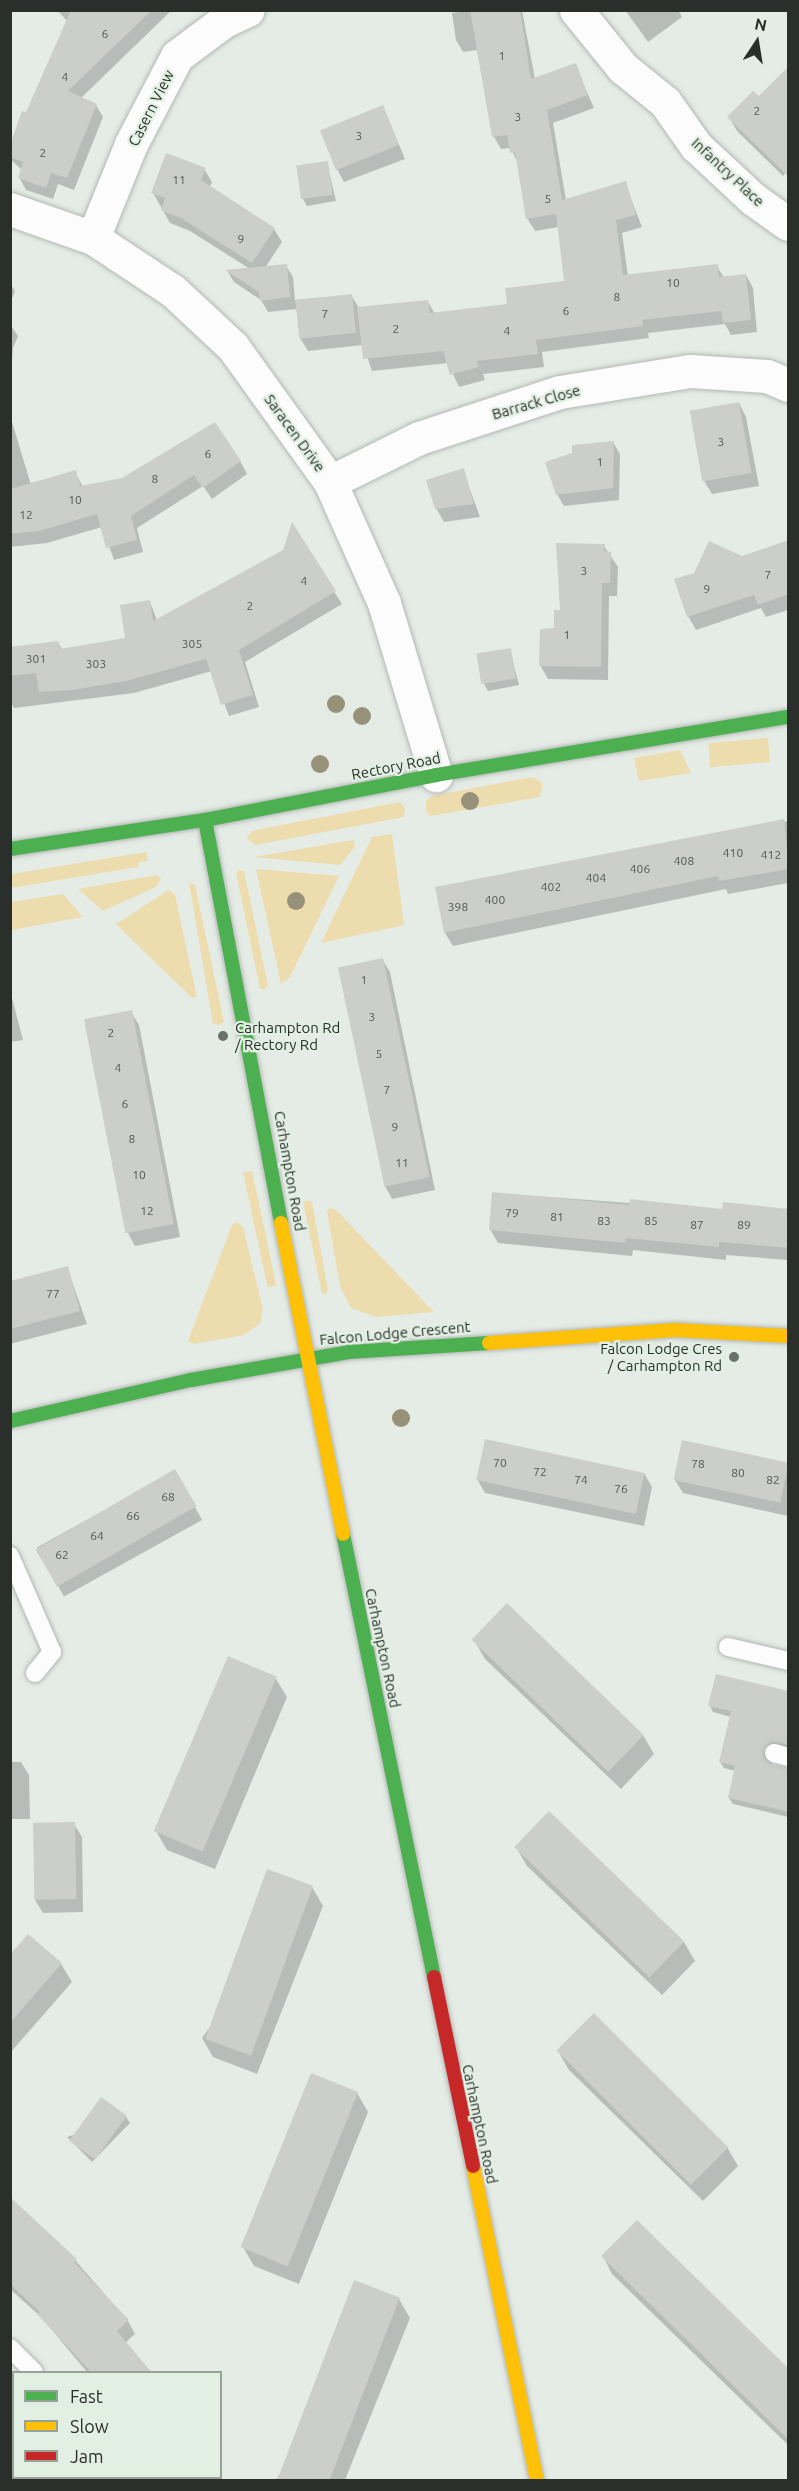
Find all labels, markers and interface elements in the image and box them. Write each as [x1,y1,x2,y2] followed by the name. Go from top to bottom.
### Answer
[727,12,787,72] north arrow
[753,14,768,34] text: N
[102,27,108,41] house number: 6
[499,49,505,63] house number: 1
[124,67,178,149] street label: Casern View
[62,70,68,84] house number: 4
[754,104,760,118] house number: 2
[515,110,521,124] house number: 3
[356,129,362,143] house number: 3
[688,134,768,210] street label: Infantry Place
[40,146,46,160] house number: 2
[172,173,186,187] house number: 11
[545,192,551,206] house number: 5
[238,232,244,246] house number: 9
[666,276,680,290] house number: 10
[614,290,620,304] house number: 8
[563,304,569,318] house number: 6
[322,307,328,321] house number: 7
[393,322,399,336] house number: 2
[504,324,510,338] house number: 4
[490,381,582,423] street label: Barrack Close
[261,391,329,475] street label: Saracen Drive
[718,435,724,449] house number: 3
[205,447,211,461] house number: 6
[597,455,603,469] house number: 1
[152,472,158,486] house number: 8
[68,493,82,507] house number: 10
[19,508,33,522] house number: 12
[581,564,587,578] house number: 3
[765,568,771,582] house number: 7
[301,574,307,588] house number: 4
[704,582,710,596] house number: 9
[247,599,253,613] house number: 2
[564,628,570,642] house number: 1
[182,637,202,651] house number: 305
[26,652,46,666] house number: 301
[86,657,106,671] house number: 303
[350,749,442,783] street label: Rectory Road
[723,846,743,860] house number: 410
[761,848,781,862] house number: 412
[674,854,694,868] house number: 408
[630,862,650,876] house number: 406
[586,871,606,885] house number: 404
[541,880,561,894] house number: 402
[485,893,505,907] house number: 400
[448,900,468,914] house number: 398
[361,973,367,987] house number: 1
[369,1010,375,1024] house number: 3
[235,1018,340,1053] place label: Carhampton Rd / Rectory Rd
[108,1026,114,1040] house number: 2
[216,1029,230,1043] marker: Carhampton Rd / Rectory Rd
[376,1047,382,1061] house number: 5
[115,1061,121,1075] house number: 4
[384,1083,390,1097] house number: 7
[122,1097,128,1111] house number: 6
[271,1109,309,1233] street label: Carhampton Road
[392,1120,398,1134] house number: 9
[129,1132,135,1146] house number: 8
[395,1156,409,1170] house number: 11
[132,1168,146,1182] house number: 10
[140,1204,154,1218] house number: 12
[505,1206,519,1220] house number: 79
[550,1210,564,1224] house number: 81
[597,1214,611,1228] house number: 83
[644,1214,658,1228] house number: 85
[690,1218,704,1232] house number: 87
[737,1218,751,1232] house number: 89
[46,1287,60,1301] house number: 77
[319,1317,471,1349] street label: Falcon Lodge Crescent
[600,1339,722,1374] place label: Falcon Lodge Cres / Carhampton Rd
[727,1350,741,1364] marker: Falcon Lodge Cres / Carhampton Rd
[493,1456,507,1470] house number: 70
[691,1457,705,1471] house number: 78
[533,1465,547,1479] house number: 72
[731,1466,745,1480] house number: 80
[574,1473,588,1487] house number: 74
[766,1473,780,1487] house number: 82
[614,1482,628,1496] house number: 76
[161,1490,175,1504] house number: 68
[126,1509,140,1523] house number: 66
[90,1529,104,1543] house number: 64
[55,1548,69,1562] house number: 62
[362,1587,404,1709] street label: Carhampton Road
[459,2063,501,2185] street label: Carhampton Road
[12,2371,222,2479] legend
[70,2386,103,2406] text: Fast
[70,2416,109,2436] text: Slow
[70,2446,104,2466] text: Jam

